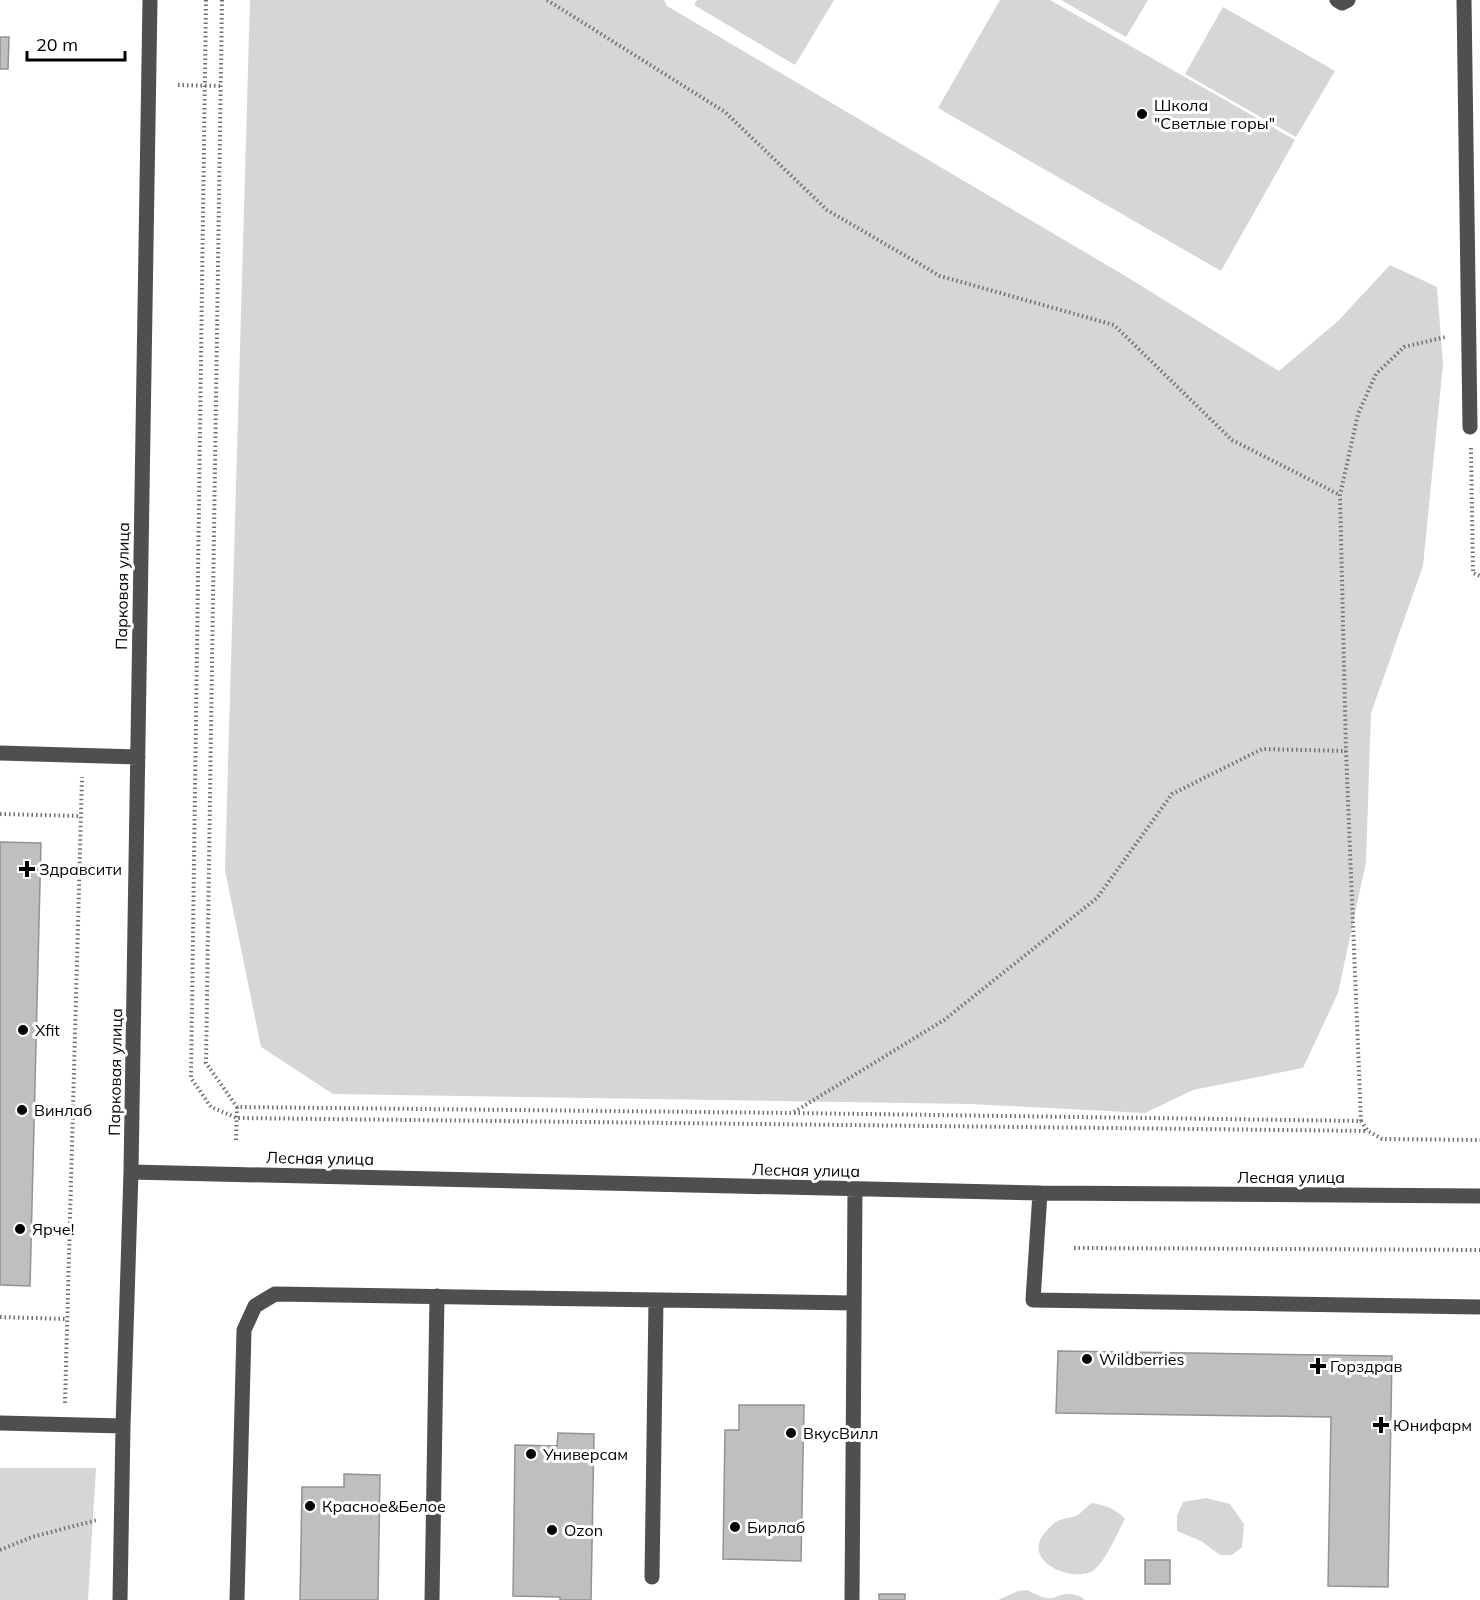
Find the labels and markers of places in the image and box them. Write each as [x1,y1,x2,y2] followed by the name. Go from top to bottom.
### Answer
[1154,95,1275,133] place label: Школа "Светлые горы"
[1135,107,1149,121] marker: Школа "Светлые горы"
[39,859,122,879] place label: Здравсити
[20,862,34,876] marker: Здравсити
[35,1020,60,1040] place label: Xfit
[16,1023,30,1037] marker: Xfit
[34,1100,92,1120] place label: Винлаб
[15,1103,29,1117] marker: Винлаб
[32,1219,74,1239] place label: Ярче!
[13,1222,27,1236] marker: Ярче!
[1099,1349,1184,1369] place label: Wildberries
[1080,1352,1094,1366] marker: Wildberries
[1330,1356,1403,1376] place label: Горздрав
[1311,1359,1325,1373] marker: Горздрав
[1393,1415,1472,1435] place label: Юнифарм
[1374,1418,1388,1432] marker: Юнифарм
[803,1423,878,1443] place label: ВкусВилл
[784,1426,798,1440] marker: ВкусВилл
[542,1444,628,1464] place label: Универсам
[524,1447,538,1461] marker: Универсам
[322,1496,446,1516] place label: Красное&Белое
[303,1499,317,1513] marker: Красное&Белое
[747,1517,805,1537] place label: Бирлаб
[564,1520,603,1540] place label: Ozon
[728,1520,742,1534] marker: Бирлаб
[545,1523,559,1537] marker: Ozon

